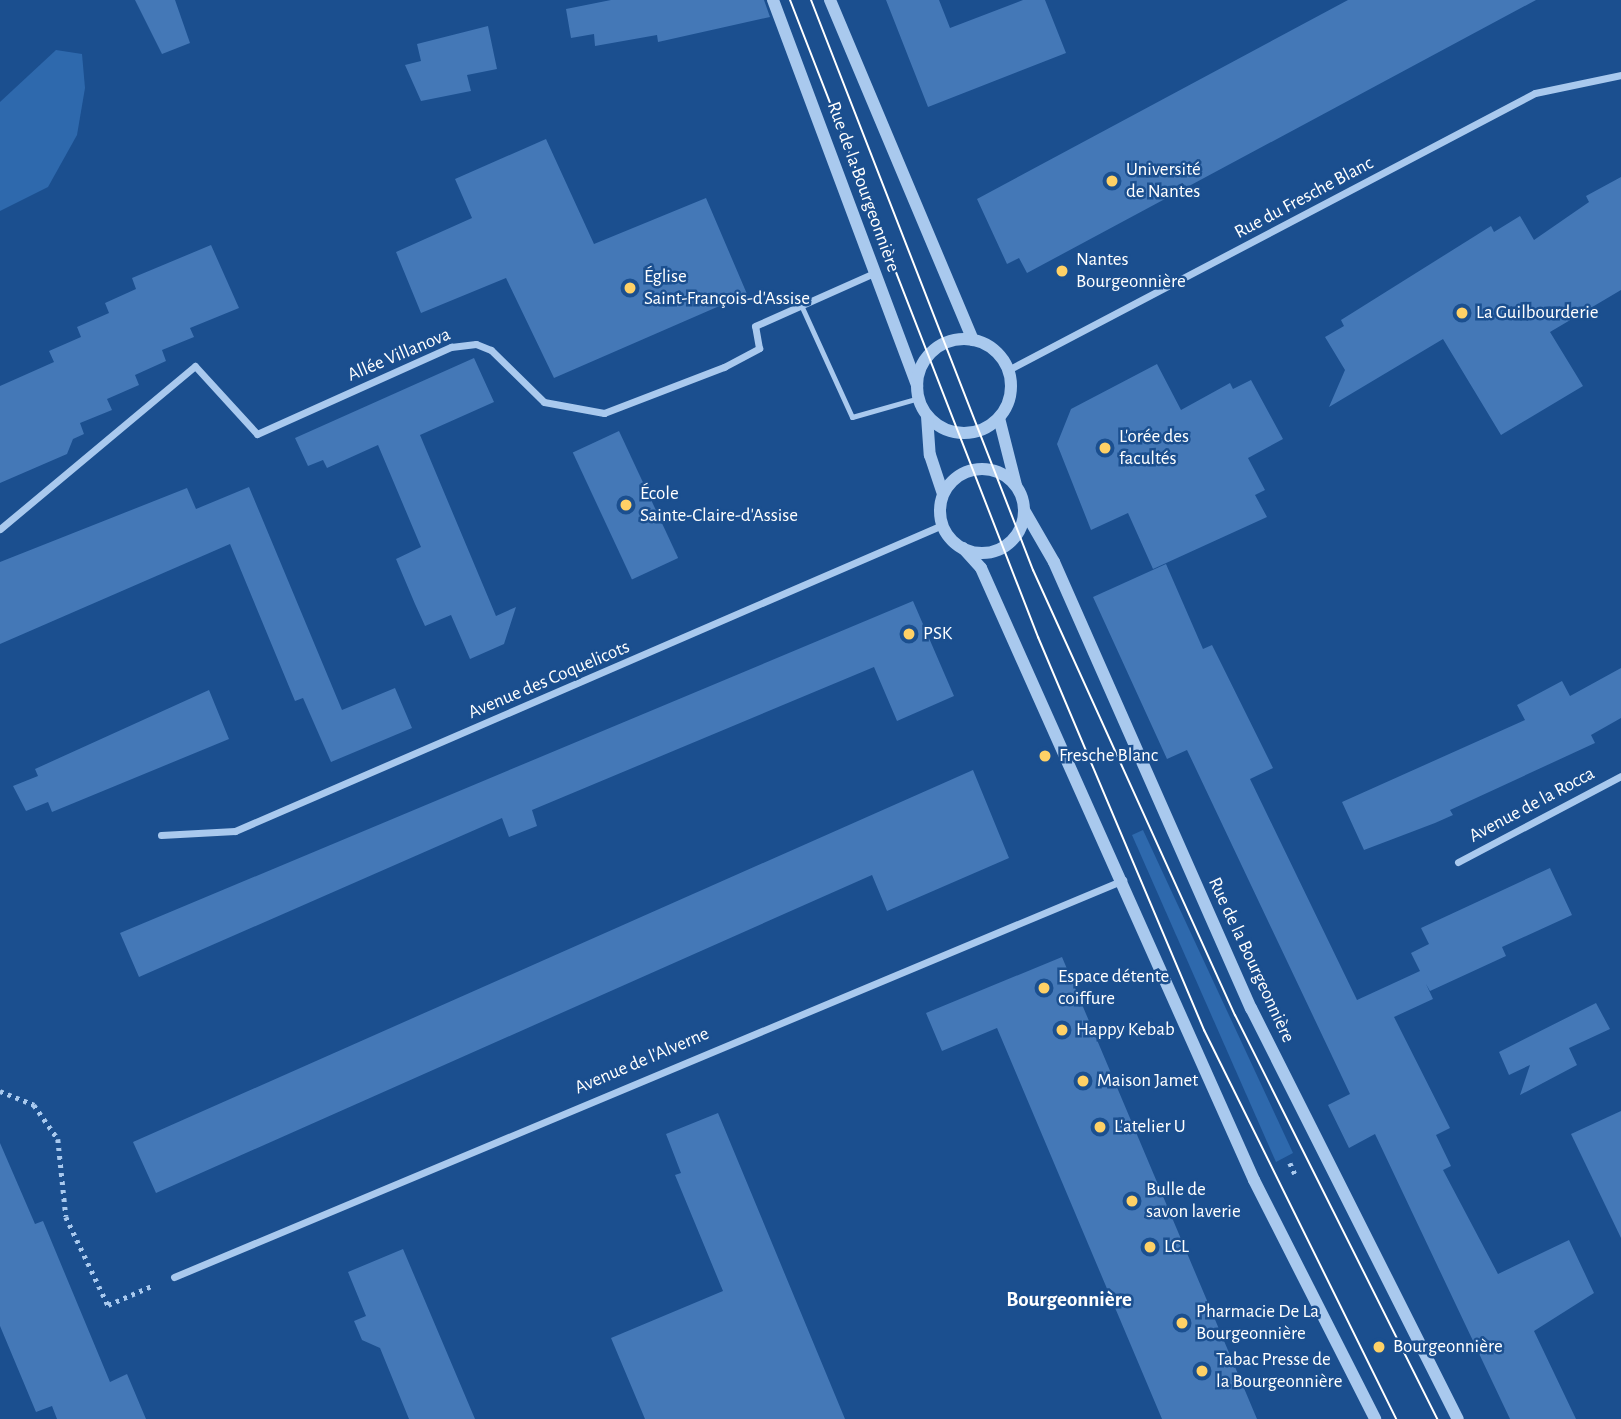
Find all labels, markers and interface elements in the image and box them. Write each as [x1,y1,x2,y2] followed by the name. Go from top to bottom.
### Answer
[822,99,904,275] street label: Rue de la Bourgeonnière
[1231,152,1377,244] street label: Rue du Fresche Blanc
[1126,159,1201,203] place label: Université de Nantes
[1104,173,1120,189] marker: Université de Nantes
[1076,249,1186,293] place label: Nantes Bourgeonnière
[1054,263,1070,279] marker: Nantes Bourgeonnière
[644,266,810,310] place label: Église Saint-François-d'Assise
[622,280,638,296] marker: Église Saint-François-d'Assise
[1476,302,1599,324] place label: La Guilbourderie
[1454,305,1470,321] marker: La Guilbourderie
[344,323,454,387] street label: Allée Villanova
[1119,426,1189,470] place label: L'orée des facultés
[1097,440,1113,456] marker: L'orée des facultés
[640,483,798,527] place label: École Sainte-Claire-d'Assise
[618,497,634,513] marker: École Sainte-Claire-d'Assise
[923,623,952,645] place label: PSK
[901,626,917,642] marker: PSK
[465,636,633,724] street label: Avenue des Coquelicots
[1059,745,1158,767] place label: Fresche Blanc
[1037,748,1053,764] marker: Fresche Blanc
[1465,762,1599,848] street label: Avenue de la Rocca
[1203,874,1299,1046] street label: Rue de la Bourgeonnière
[1058,966,1169,1010] place label: Espace détente coiffure
[1036,980,1052,996] marker: Espace détente coiffure
[1076,1019,1175,1041] place label: Happy Kebab
[571,1022,713,1100] street label: Avenue de l'Alverne
[1054,1022,1070,1038] marker: Happy Kebab
[1097,1070,1198,1092] place label: Maison Jamet
[1075,1073,1091,1089] marker: Maison Jamet
[1114,1116,1186,1138] place label: L'atelier U
[1092,1119,1108,1135] marker: L'atelier U
[1146,1179,1241,1223] place label: Bulle de savon laverie
[1124,1193,1140,1209] marker: Bulle de savon laverie
[1164,1236,1189,1258] place label: LCL
[1142,1239,1158,1255] marker: LCL
[1006,1287,1132,1313] district label: Bourgeonnière
[1196,1301,1319,1345] place label: Pharmacie De La Bourgeonnière
[1174,1315,1190,1331] marker: Pharmacie De La Bourgeonnière
[1393,1336,1503,1358] place label: Bourgeonnière
[1371,1339,1387,1355] marker: Bourgeonnière
[1216,1349,1342,1393] place label: Tabac Presse de la Bourgeonnière
[1194,1363,1210,1379] marker: Tabac Presse de la Bourgeonnière

